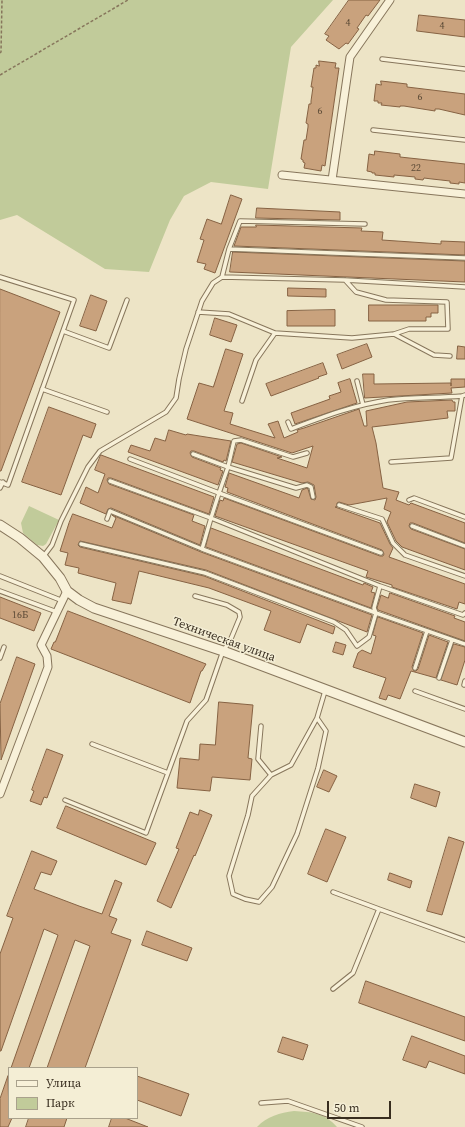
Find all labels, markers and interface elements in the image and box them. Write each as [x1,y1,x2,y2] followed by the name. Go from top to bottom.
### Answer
[346,17,350,29] house number: 4
[440,20,444,32] house number: 4
[418,91,422,103] house number: 6
[318,105,322,117] house number: 6
[411,162,421,174] house number: 22
[12,609,28,621] house number: 16Б
[171,615,277,665] street label: Техническая улица
[8,1067,138,1119] legend
[46,1075,81,1091] text: Улица
[329,1093,393,1119] scale bar
[46,1095,75,1111] text: Парк
[334,1100,360,1116] text: 50 m

